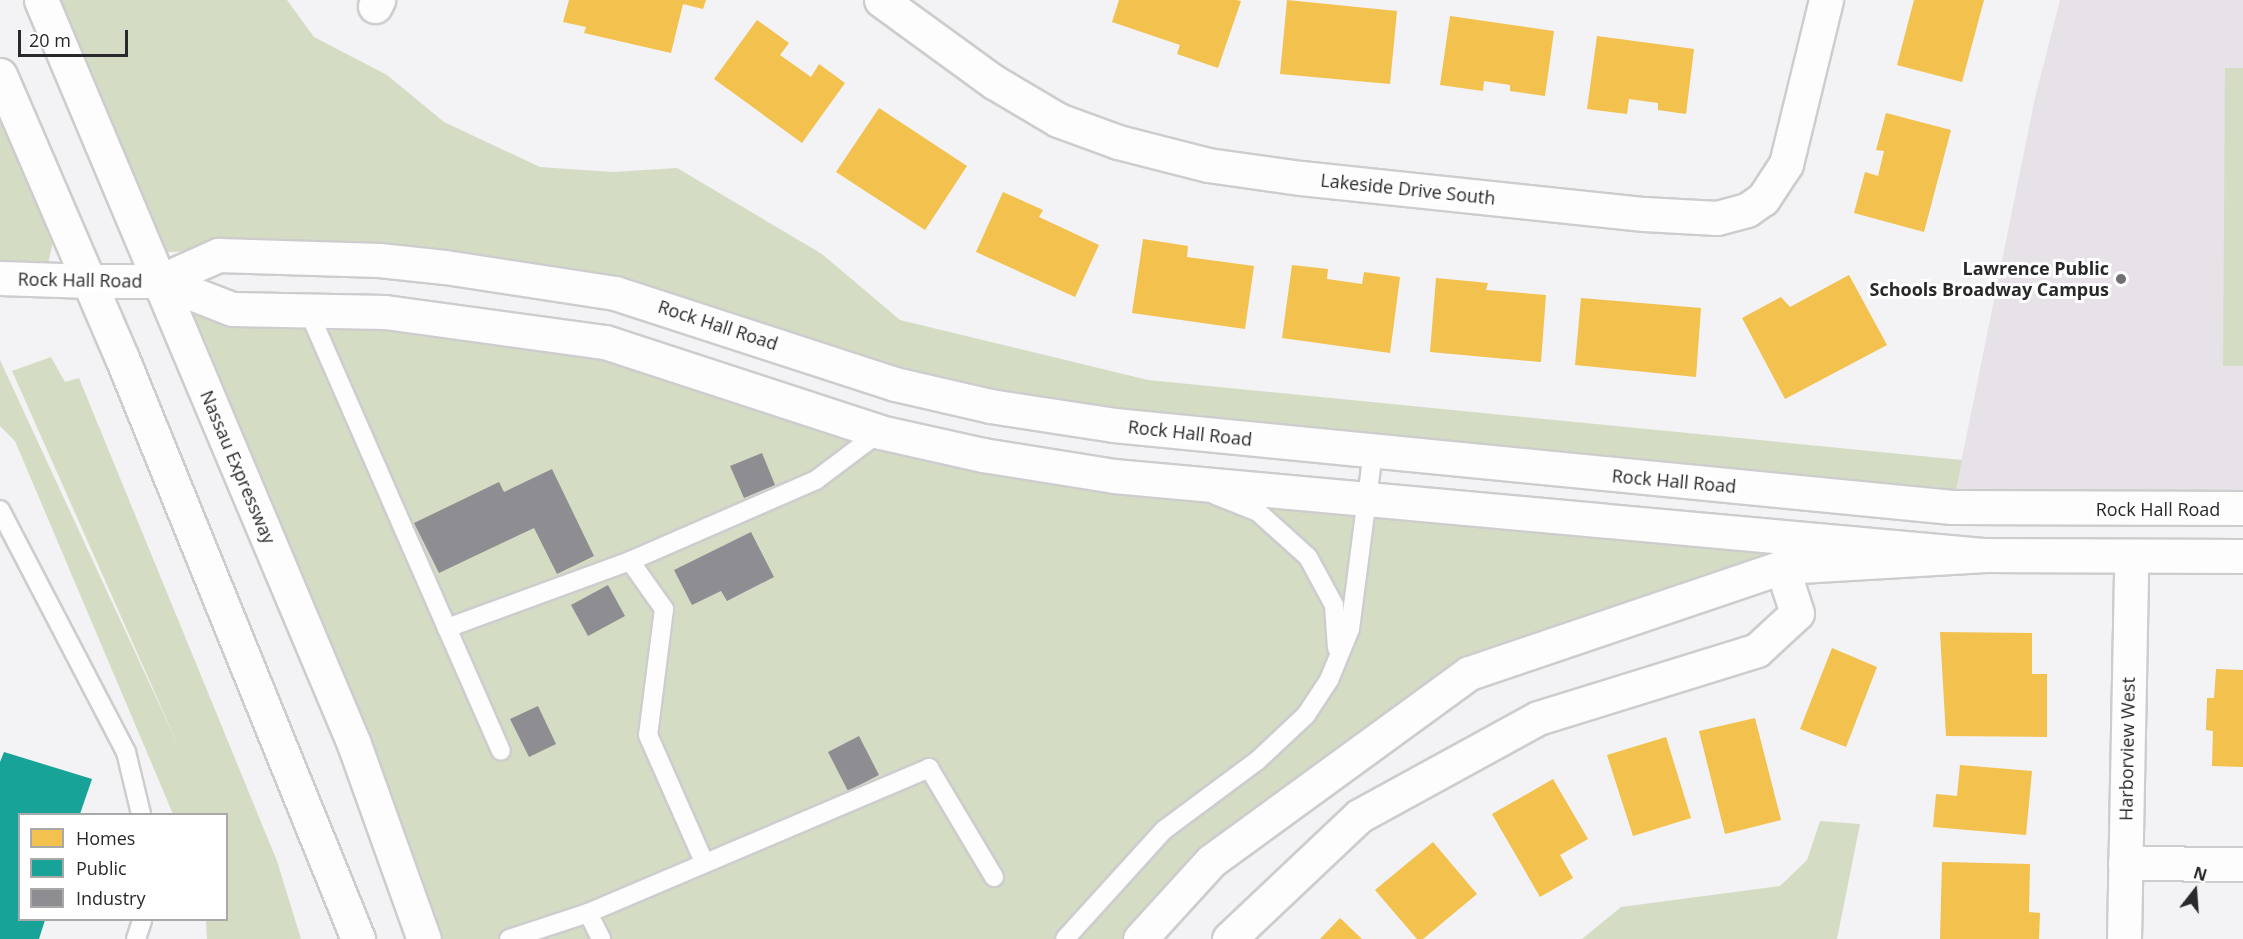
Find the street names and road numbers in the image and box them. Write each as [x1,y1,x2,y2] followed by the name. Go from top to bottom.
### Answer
[1319,169,1497,209] street label: Lakeside Drive South
[17,268,143,292] street label: Rock Hall Road
[655,295,781,355] street label: Rock Hall Road
[196,387,280,547] street label: Nassau Expressway
[1127,416,1253,450] street label: Rock Hall Road
[1611,465,1737,497] street label: Rock Hall Road
[2096,498,2220,520] street label: Rock Hall Road
[2115,677,2139,821] street label: Harborview West

